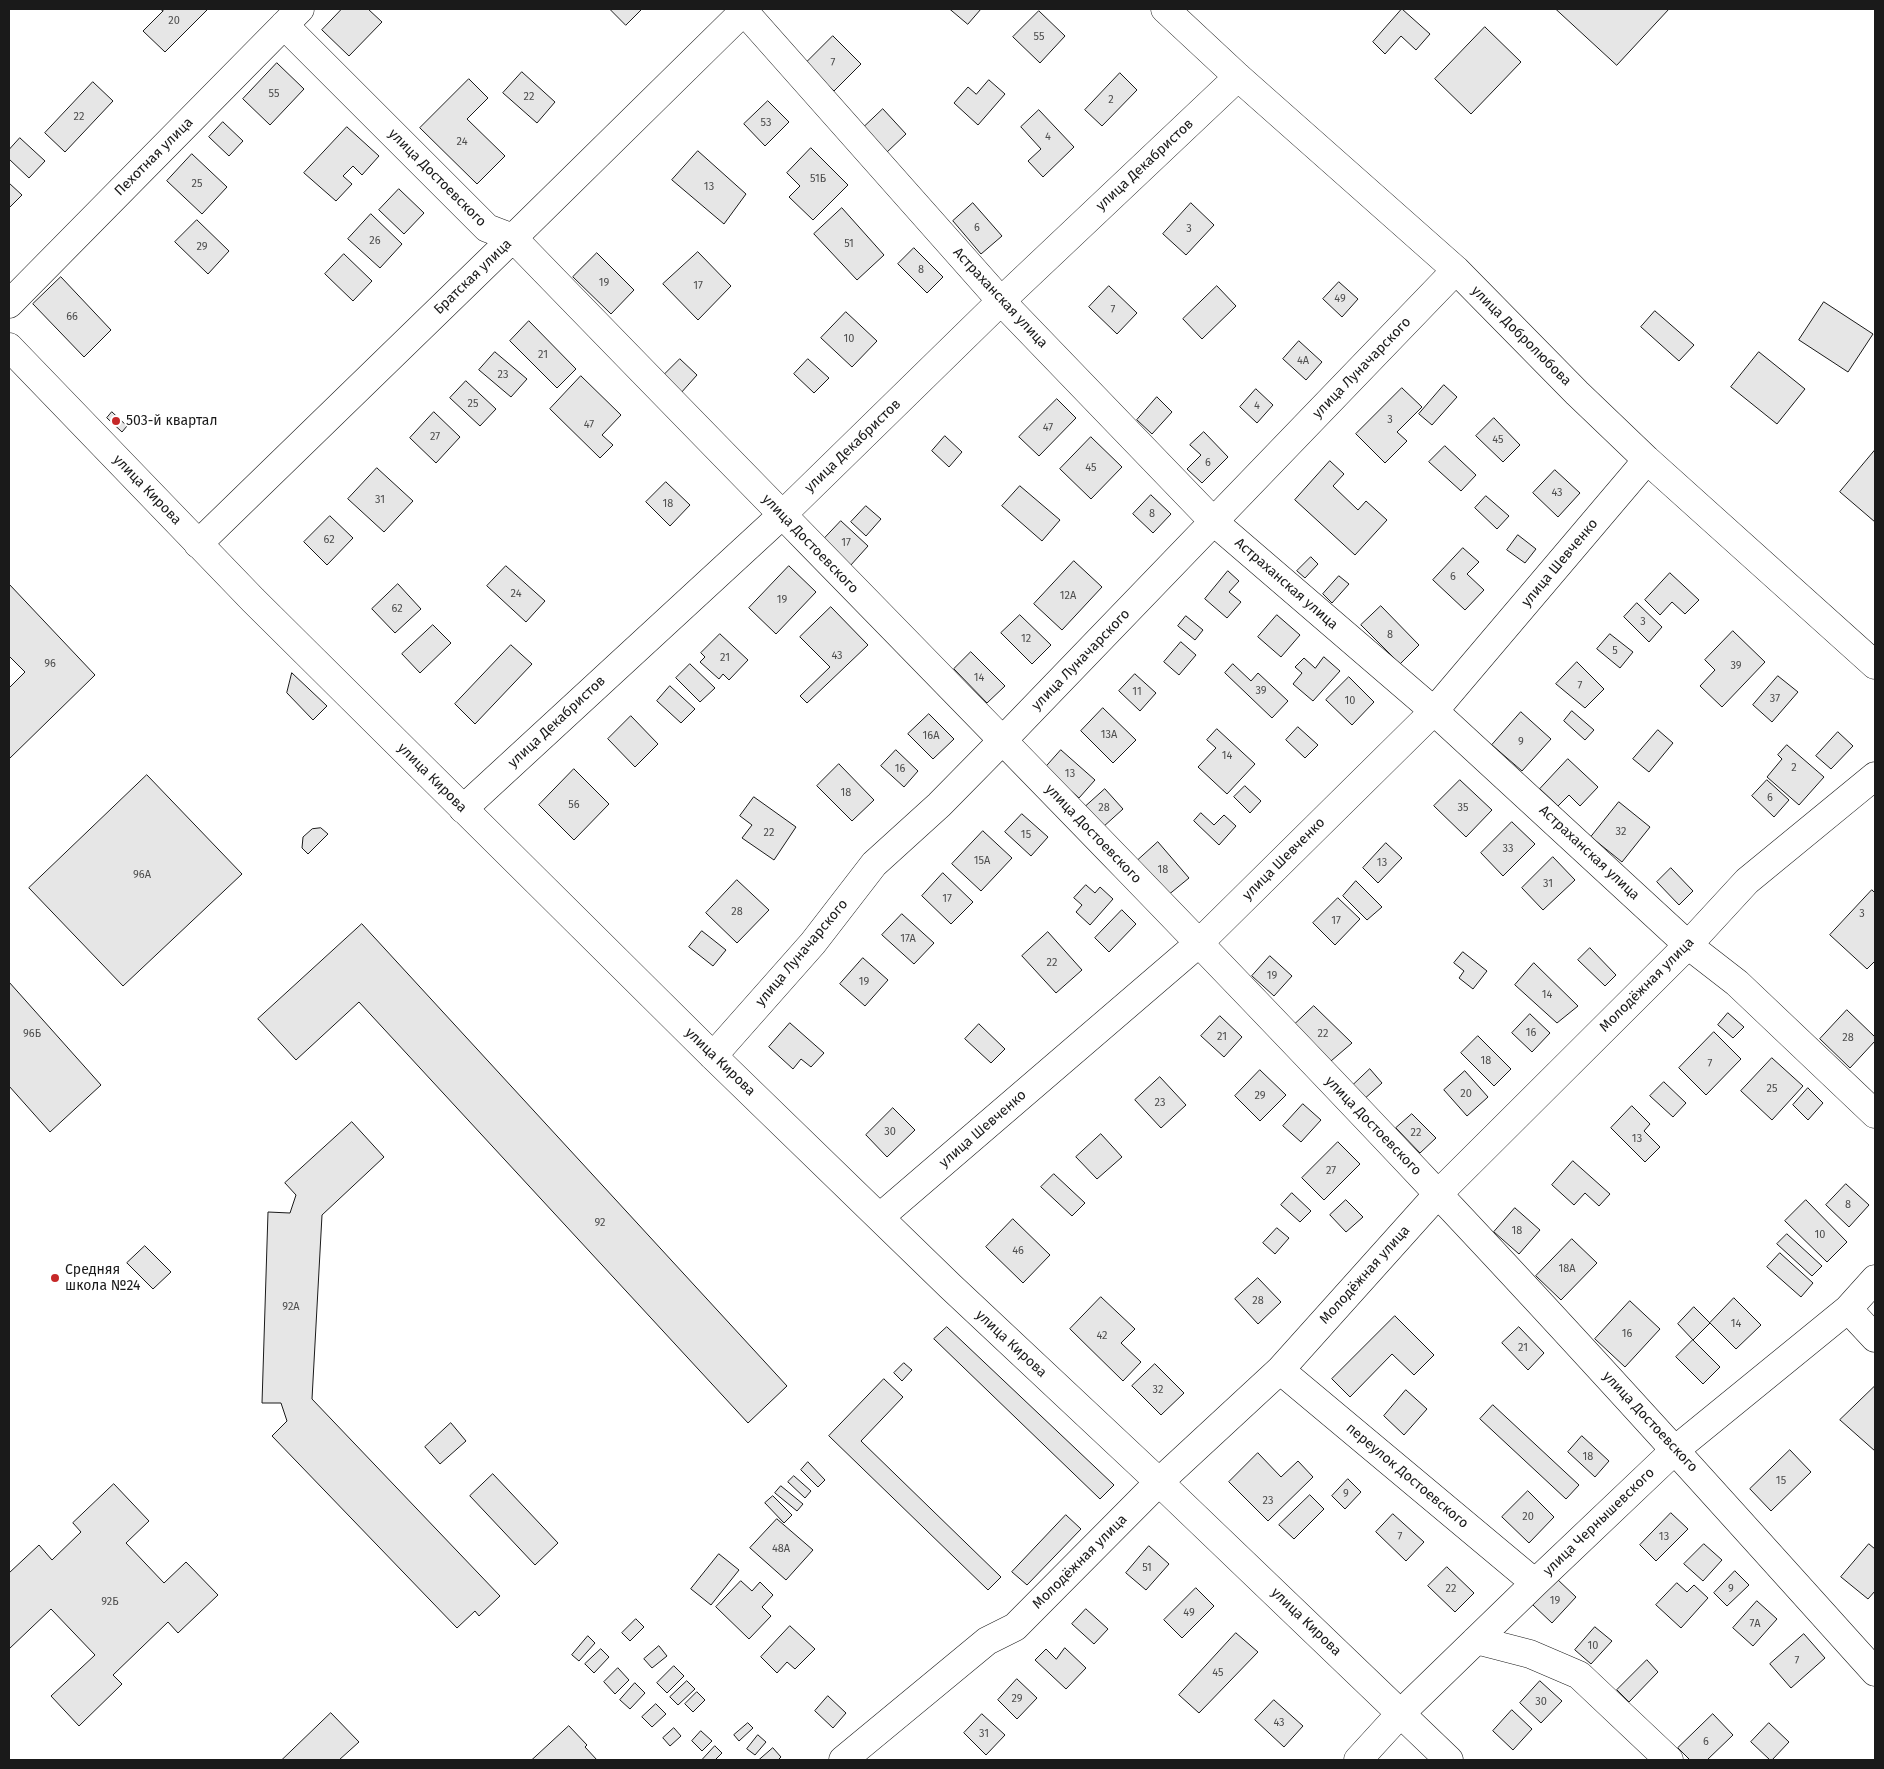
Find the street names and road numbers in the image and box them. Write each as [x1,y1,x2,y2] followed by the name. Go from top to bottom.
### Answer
[111,114,197,200] street label: Пехотная улица
[1093,116,1197,214] street label: улица Декабристов
[385,126,489,230] street label: улица Достоевского
[431,236,515,318] street label: Братская улица
[949,244,1051,352] street label: Астраханская улица
[1467,282,1575,390] street label: улица Добролюбова
[1309,314,1415,422] street label: улица Луначарского
[801,396,905,496] street label: улица Декабристов
[109,451,185,529] street label: улица Кирова
[758,491,862,597] street label: улица Достоевского
[1518,515,1602,611] street label: улица Шевченко
[1231,535,1341,633] street label: Астраханская улица
[1028,606,1134,714] street label: улица Луначарского
[505,673,609,771] street label: улица Декабристов
[394,740,470,816] street label: улица Кирова
[1041,781,1145,887] street label: улица Достоевского
[1535,802,1643,904] street label: Астраханская улица
[1239,814,1329,904] street label: улица Шевченко
[752,896,852,1010] street label: улица Луначарского
[1596,934,1698,1036] street label: Молодёжная улица
[681,1024,759,1100] street label: улица Кирова
[1321,1073,1425,1179] street label: улица Достоевского
[936,1087,1030,1171] street label: улица Шевченко
[1316,1222,1414,1328] street label: Молодёжная улица
[972,1307,1050,1381] street label: улица Кирова
[1599,1368,1701,1476] street label: улица Достоевского
[1342,1420,1472,1532] street label: переулок Достоевского
[1540,1464,1658,1580] street label: улица Чернышевского
[1029,1511,1131,1613] street label: Молодёжная улица
[1267,1584,1345,1660] street label: улица Кирова

